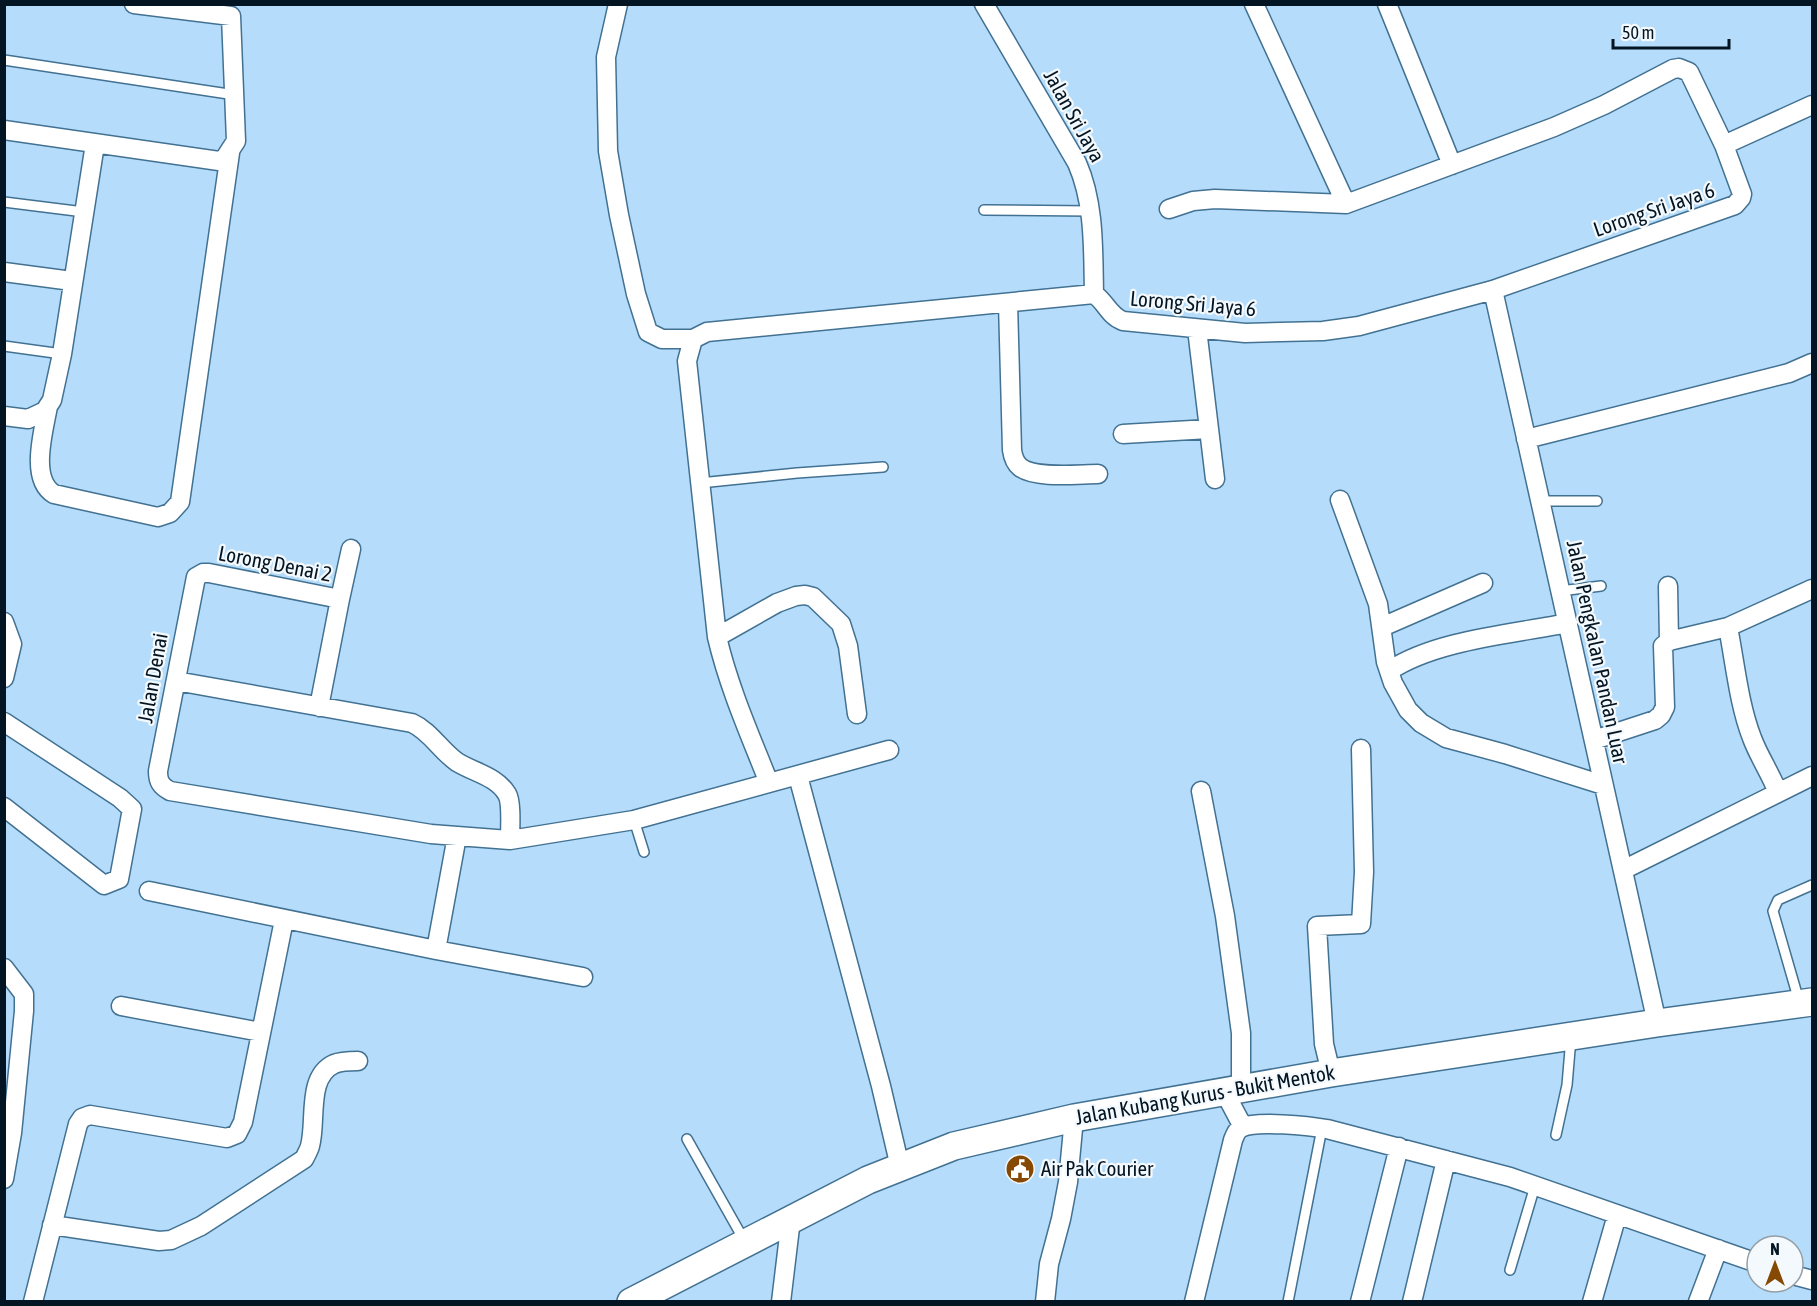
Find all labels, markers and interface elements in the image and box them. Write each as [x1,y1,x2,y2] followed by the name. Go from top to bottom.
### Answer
[1613,12,1728,50] scale bar
[1622,22,1654,43] text: 50 m
[1040,65,1110,166] street label: Jalan Sri Jaya
[1590,177,1717,241] street label: Lorong Sri Jaya 6
[1129,286,1257,320] street label: Lorong Sri Jaya 6
[1563,538,1634,767] street label: Jalan Pengkalan Pandan Luar
[216,540,334,586] street label: Lorong Denai 2
[132,631,172,725] street label: Jalan Denai
[1073,1059,1336,1129] street label: Jalan Kubang Kurus - Bukit Mentok
[1004,1153,1036,1185] public building icon: Air Pak Courier
[1041,1156,1154,1180] place label: Air Pak Courier
[1745,1234,1805,1294] north arrow
[1770,1240,1780,1258] text: N

